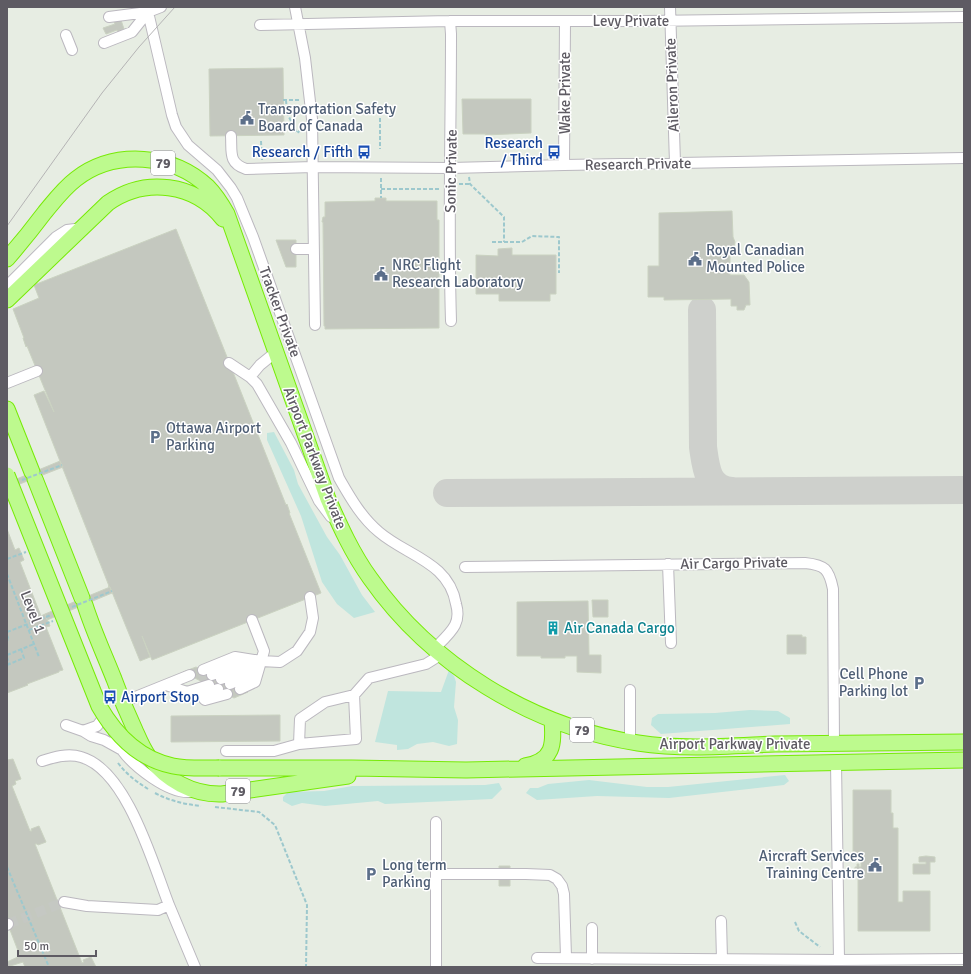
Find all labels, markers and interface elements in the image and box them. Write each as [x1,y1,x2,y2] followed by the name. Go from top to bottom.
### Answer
[593,12,669,30] street label: Levy Private
[661,38,683,132] street label: Aileron Private
[556,52,574,134] street label: Wake Private
[258,100,396,135] place label: Transportation Safety Board of Canada
[239,110,255,126] public building icon: Transportation Safety Board of Canada
[441,129,461,213] street label: Sonic Private
[485,134,543,169] place label: Research / Third
[252,143,353,161] place label: Research / Fifth
[356,144,372,160] bus stop icon: Research / Fifth
[546,144,562,160] bus stop icon: Research / Third
[151,151,175,175] road number: 79
[585,154,691,174] street label: Research Private
[706,241,805,276] place label: Royal Canadian Mounted Police
[687,251,703,267] public building icon: Royal Canadian Mounted Police
[392,256,523,291] place label: NRC Flight Research Laboratory
[255,264,305,360] street label: Tracker Private
[373,266,389,282] public building icon: NRC Flight Research Laboratory
[280,384,350,532] street label: Airport Parkway Private
[166,419,261,454] place label: Ottawa Airport Parking
[147,429,163,445] parking icon: Ottawa Airport Parking
[680,553,788,573] street label: Air Cargo Private
[17,588,49,636] street label: Level 1
[564,619,675,637] place label: Air Canada Cargo
[545,620,561,636] building icon: Air Canada Cargo
[839,665,908,700] place label: Cell Phone Parking lot
[911,675,927,691] parking icon: Cell Phone Parking lot
[121,688,199,706] place label: Airport Stop
[102,689,118,705] bus stop icon: Airport Stop
[570,718,594,742] road number: 79
[660,735,810,753] street label: Airport Parkway Private
[226,779,250,803] road number: 79
[759,847,864,882] place label: Aircraft Services Training Centre
[382,856,447,891] place label: Long term Parking
[867,857,883,873] public building icon: Aircraft Services Training Centre
[363,866,379,882] parking icon: Long term Parking
[18,932,96,958] scale bar
[24,939,49,954] text: 50 m

